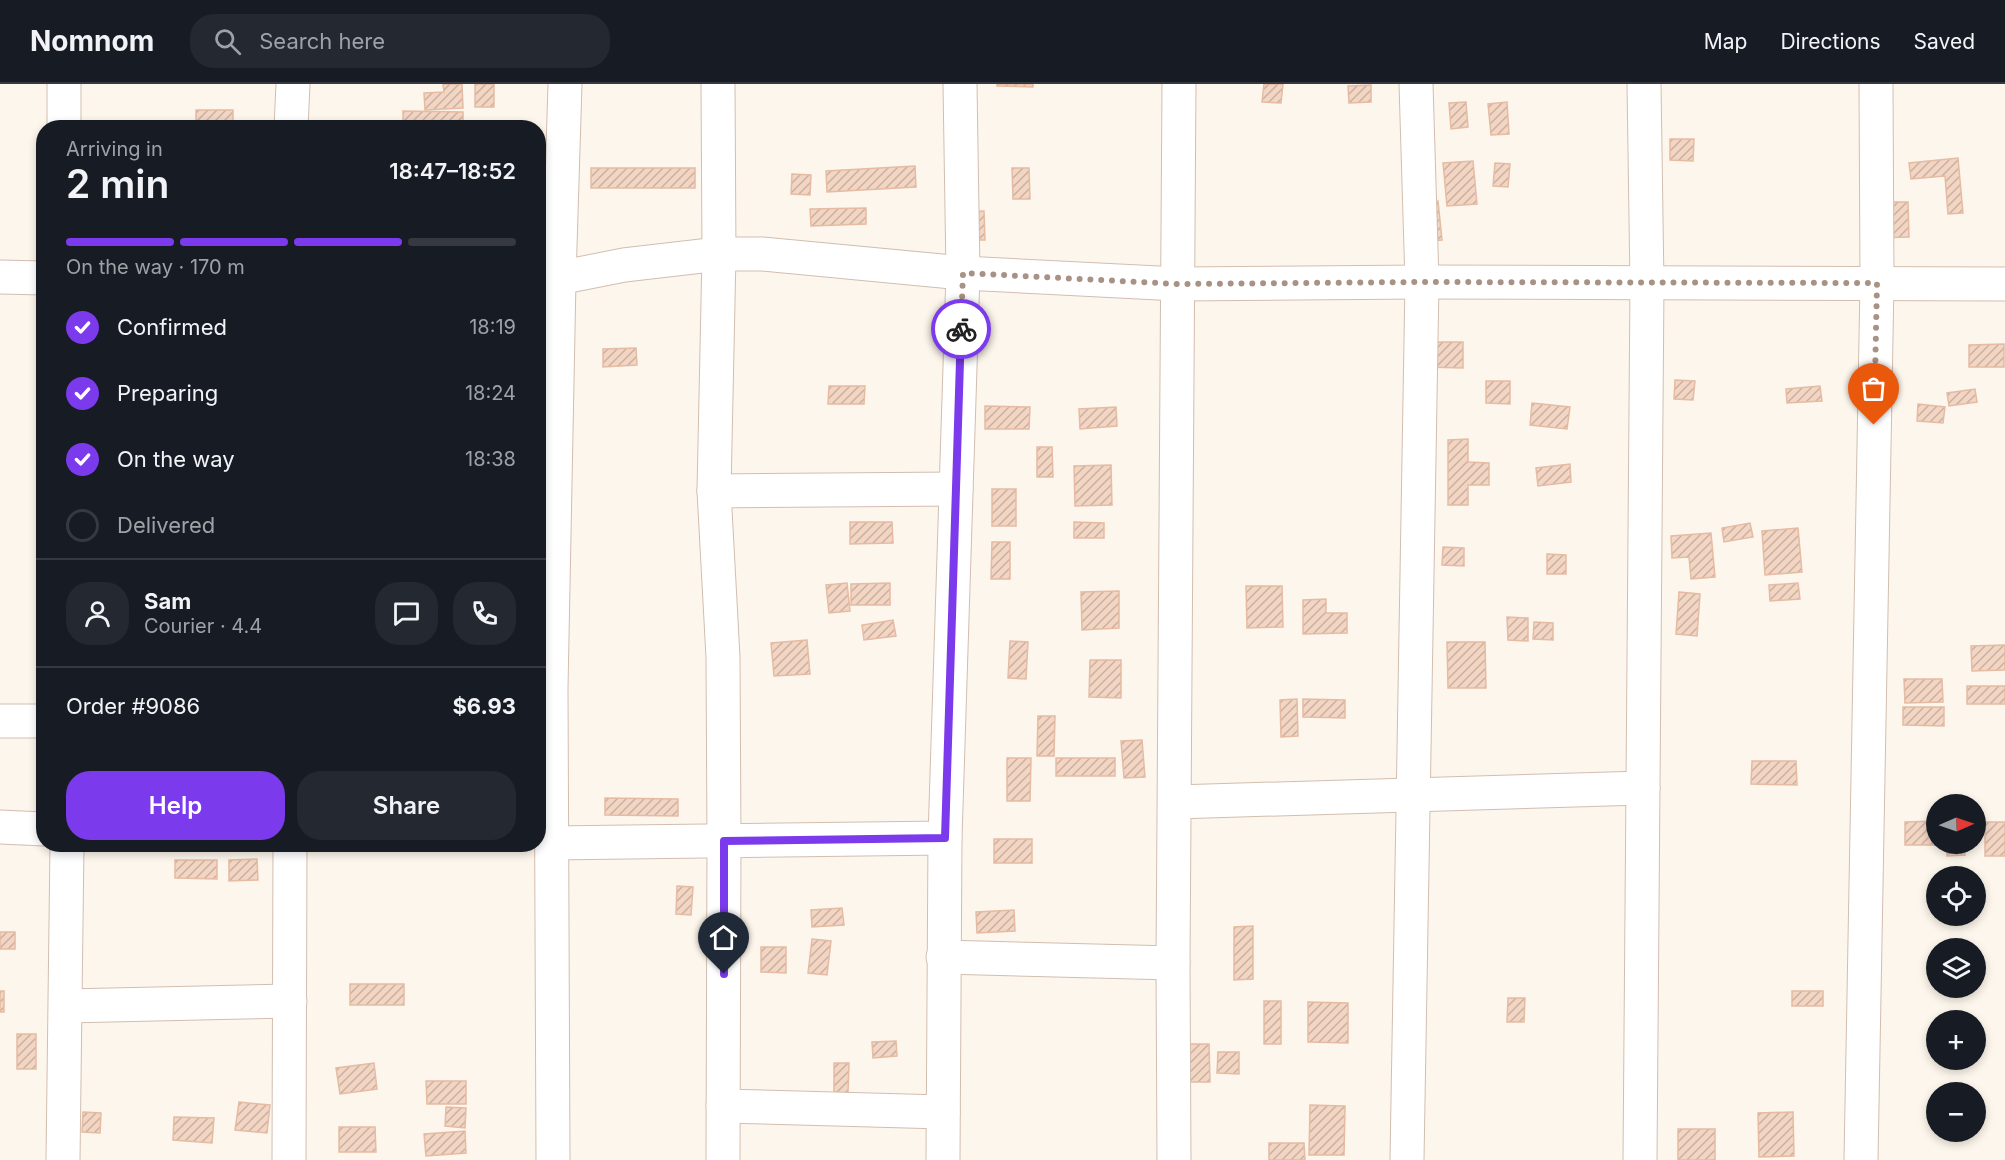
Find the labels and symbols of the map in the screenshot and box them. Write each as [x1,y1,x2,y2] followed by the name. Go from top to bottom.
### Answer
[931,299,991,359] courier
[1848,363,1899,425] pin
[1926,794,1986,854] north arrow
[698,912,749,974] pin

